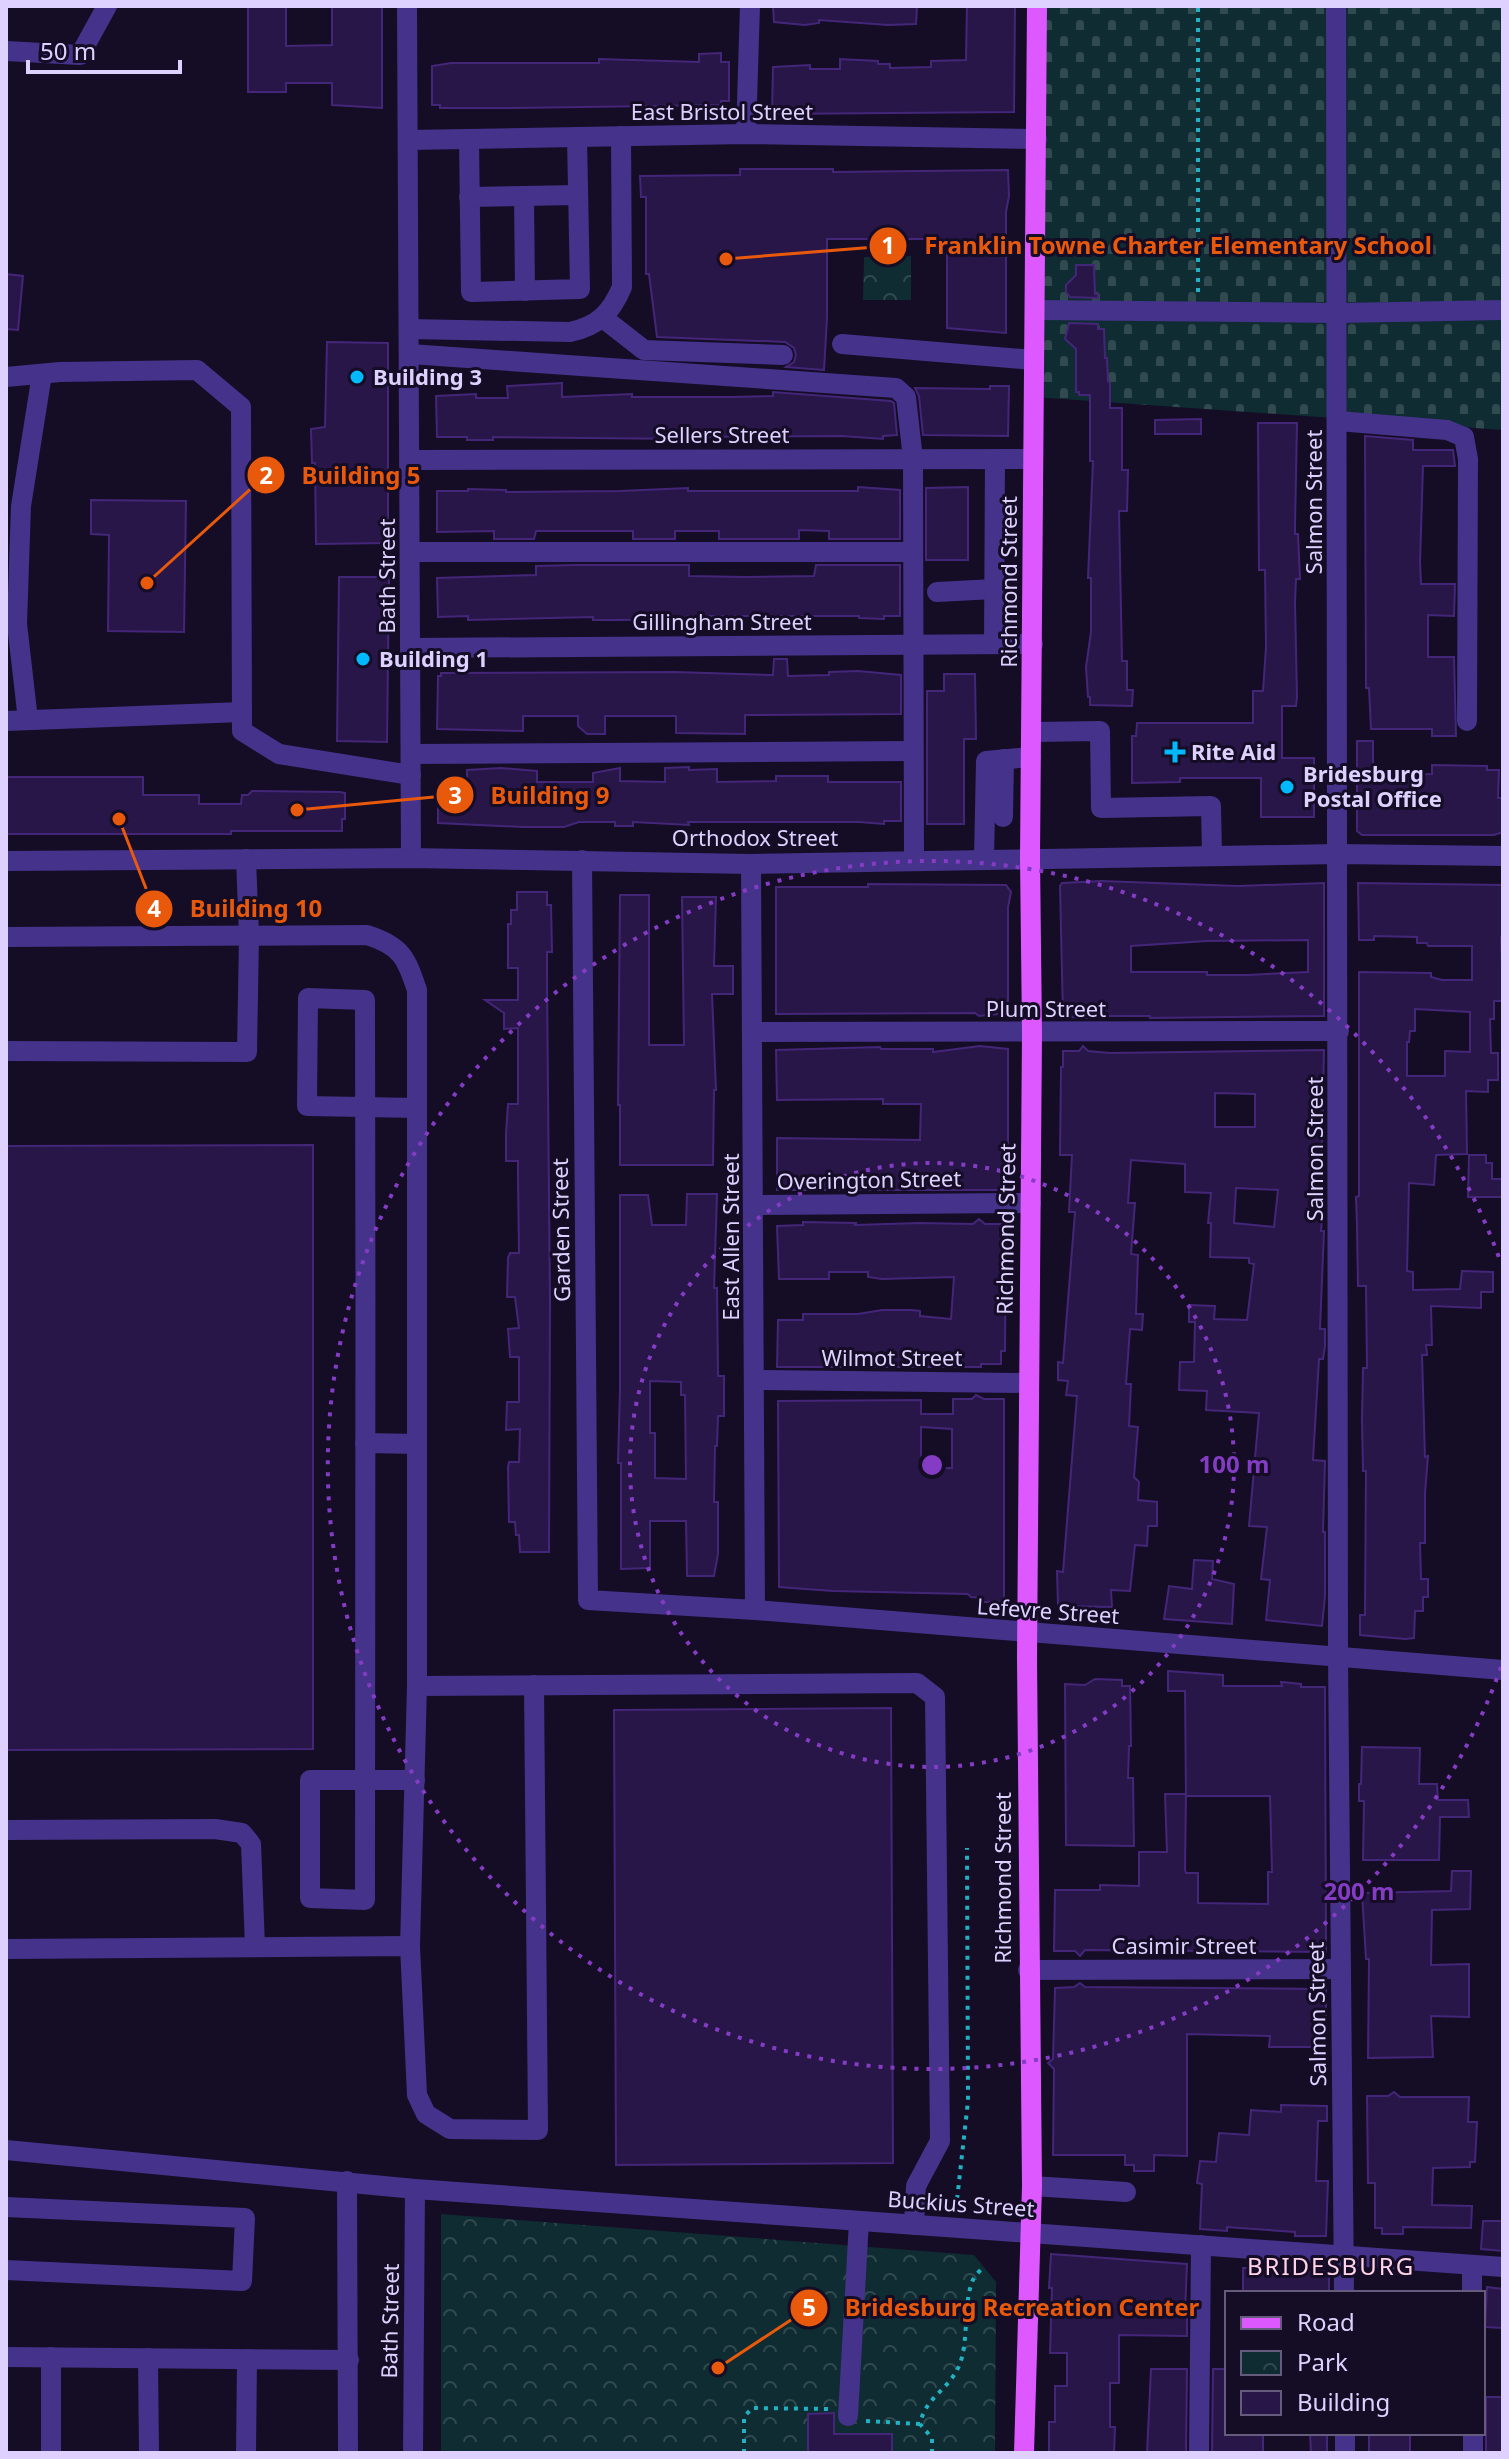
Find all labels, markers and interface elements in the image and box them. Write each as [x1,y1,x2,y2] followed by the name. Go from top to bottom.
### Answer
[28,24,180,74] scale bar
[40,34,96,67] text: 50 m
[631,96,813,126] street label: East Bristol Street
[868,222,1448,270] callout: Franklin Towne Charter Elementary School
[881,228,895,261] text: 1
[924,228,1432,261] text: Franklin Towne Charter Elementary School
[373,361,482,391] place label: Building 3
[348,368,366,386] marker: Building 3
[654,419,790,449] street label: Sellers Street
[1298,430,1328,574] street label: Salmon Street
[246,451,437,499] callout: Building 5
[259,458,273,491] text: 2
[302,458,420,491] text: Building 5
[993,496,1023,668] street label: Richmond Street
[371,518,401,634] street label: Bath Street
[632,606,812,636] street label: Gillingham Street
[379,643,488,673] place label: Building 1
[354,650,372,668] marker: Building 1
[1191,736,1276,766] place label: Rite Aid
[1166,743,1184,761] marker: Rite Aid
[1303,758,1442,813] place label: Bridesburg Postal Office
[435,771,626,819] callout: Building 9
[448,778,462,811] text: 3
[491,778,609,811] text: Building 9
[1278,778,1296,796] marker: Bridesburg Postal Office
[672,822,838,852] street label: Orthodox Street
[134,885,339,933] callout: Building 10
[147,891,161,924] text: 4
[190,891,322,924] text: Building 10
[986,993,1106,1023] street label: Plum Street
[1299,1077,1329,1221] street label: Salmon Street
[989,1143,1021,1315] street label: Richmond Street
[715,1153,745,1321] street label: East Allen Street
[544,1158,576,1302] street label: Garden Street
[776,1162,962,1196] street label: Overington Street
[822,1342,962,1372] street label: Wilmot Street
[1199,1447,1269,1480] text: 100 m
[918,1451,946,1479] centre of rings
[976,1590,1120,1630] street label: Lefevre Street
[987,1792,1017,1964] street label: Richmond Street
[1324,1874,1394,1907] text: 200 m
[1112,1930,1257,1960] street label: Casimir Street
[1300,1941,1332,2087] street label: Salmon Street
[887,2183,1036,2223] street label: Buckius Street
[1247,2249,1415,2282] district label: BRIDESBURG
[373,2263,405,2379] street label: Bath Street
[789,2284,1216,2332] callout: Bridesburg Recreation Center
[802,2290,816,2323] text: 5
[845,2290,1200,2323] text: Bridesburg Recreation Center
[1225,2291,1485,2435] legend
[1297,2305,1355,2338] text: Road
[1297,2345,1348,2378] text: Park
[1297,2385,1390,2418] text: Building

